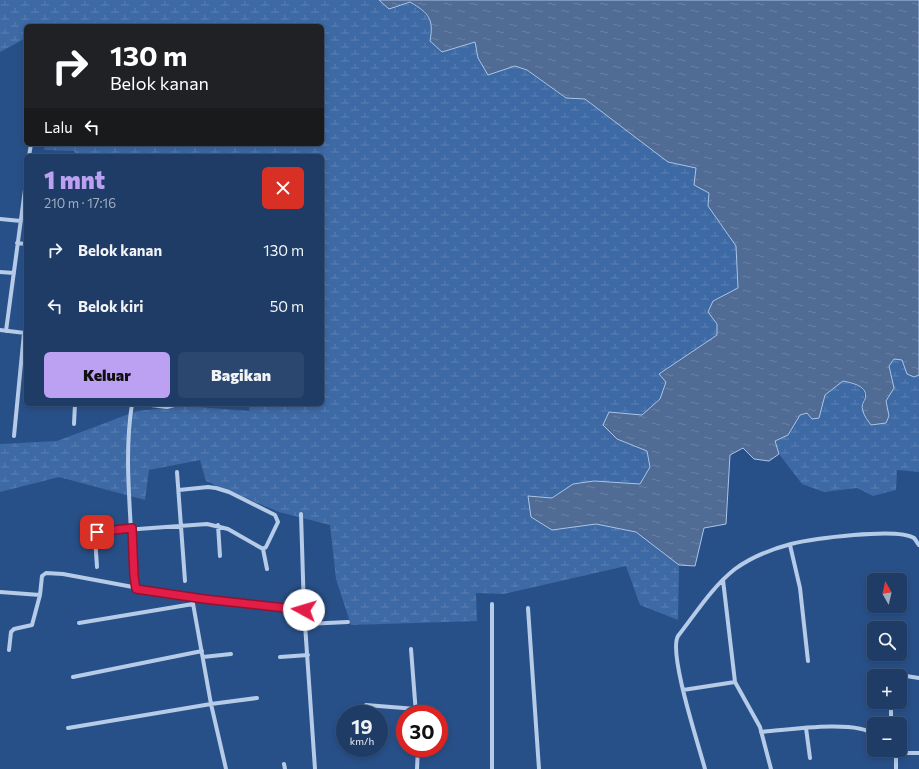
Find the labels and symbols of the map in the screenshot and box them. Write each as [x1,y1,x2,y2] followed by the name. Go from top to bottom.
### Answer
[80,515,114,549] pin
[867,573,907,613] north arrow
[283,589,325,631] position arrow
[396,705,448,757] speed limit sign: 30

